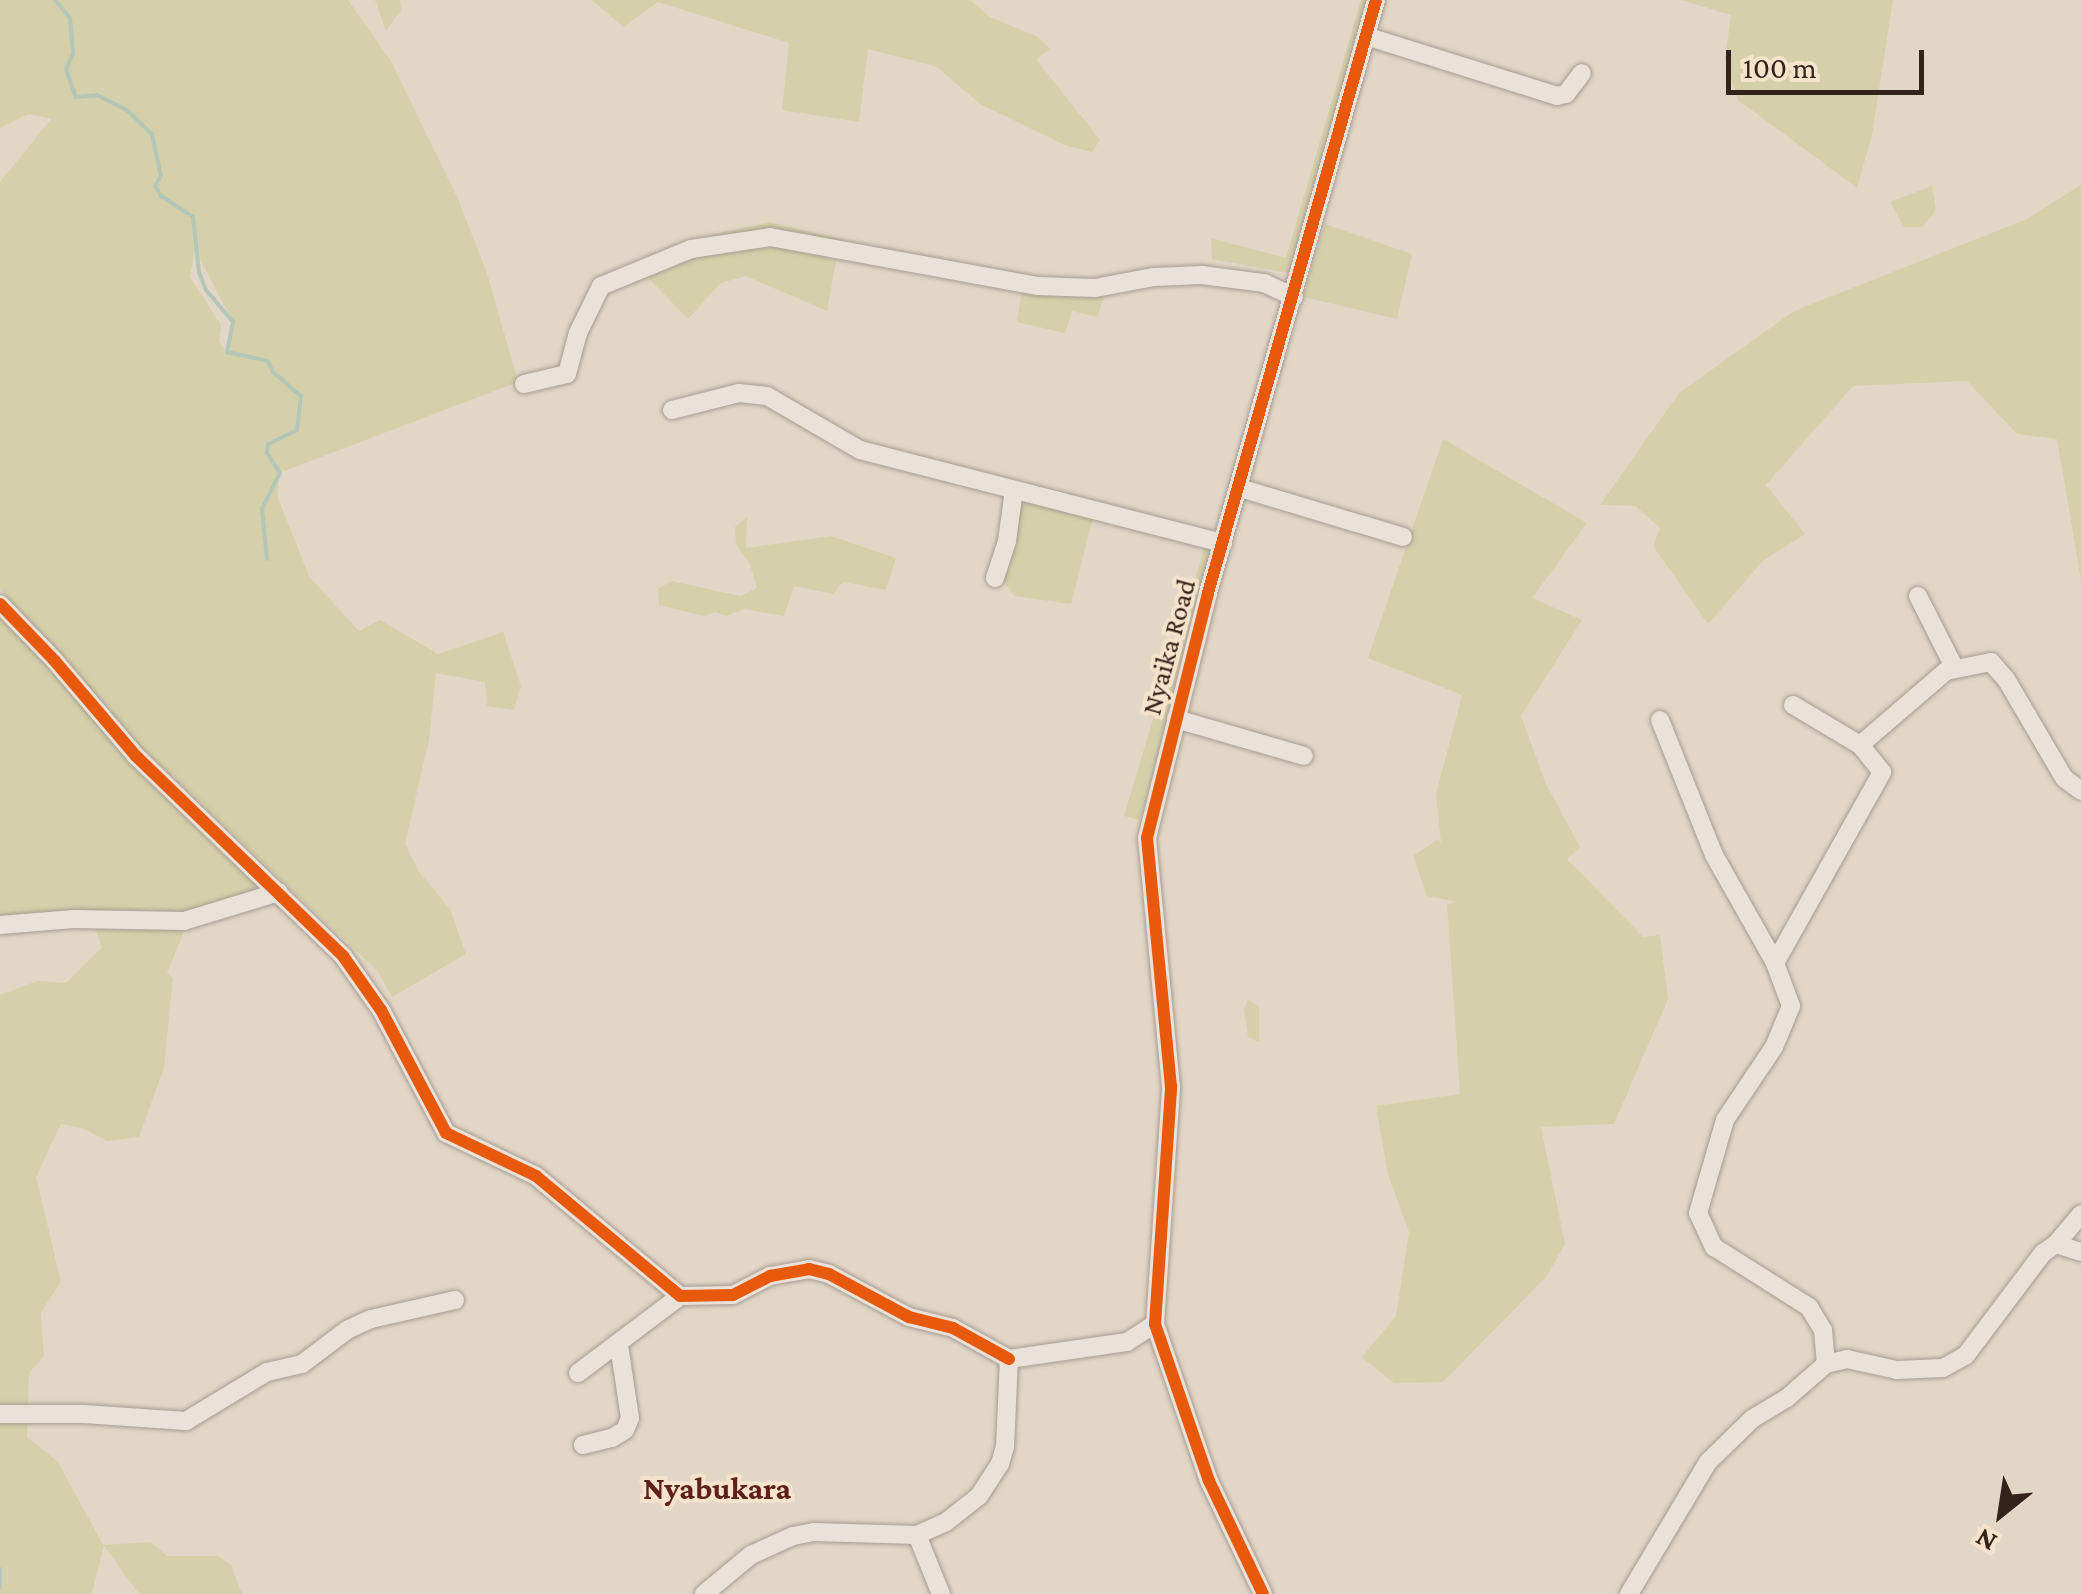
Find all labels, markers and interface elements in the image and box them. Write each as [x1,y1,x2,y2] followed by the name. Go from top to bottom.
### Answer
[1731,30,1928,92] scale bar
[1743,51,1817,84] text: 100 m
[1135,575,1203,719] street label: Nyaika Road
[1951,1464,2051,1564] north arrow
[643,1469,791,1507] district label: Nyabukara
[1970,1522,2002,1559] text: N

